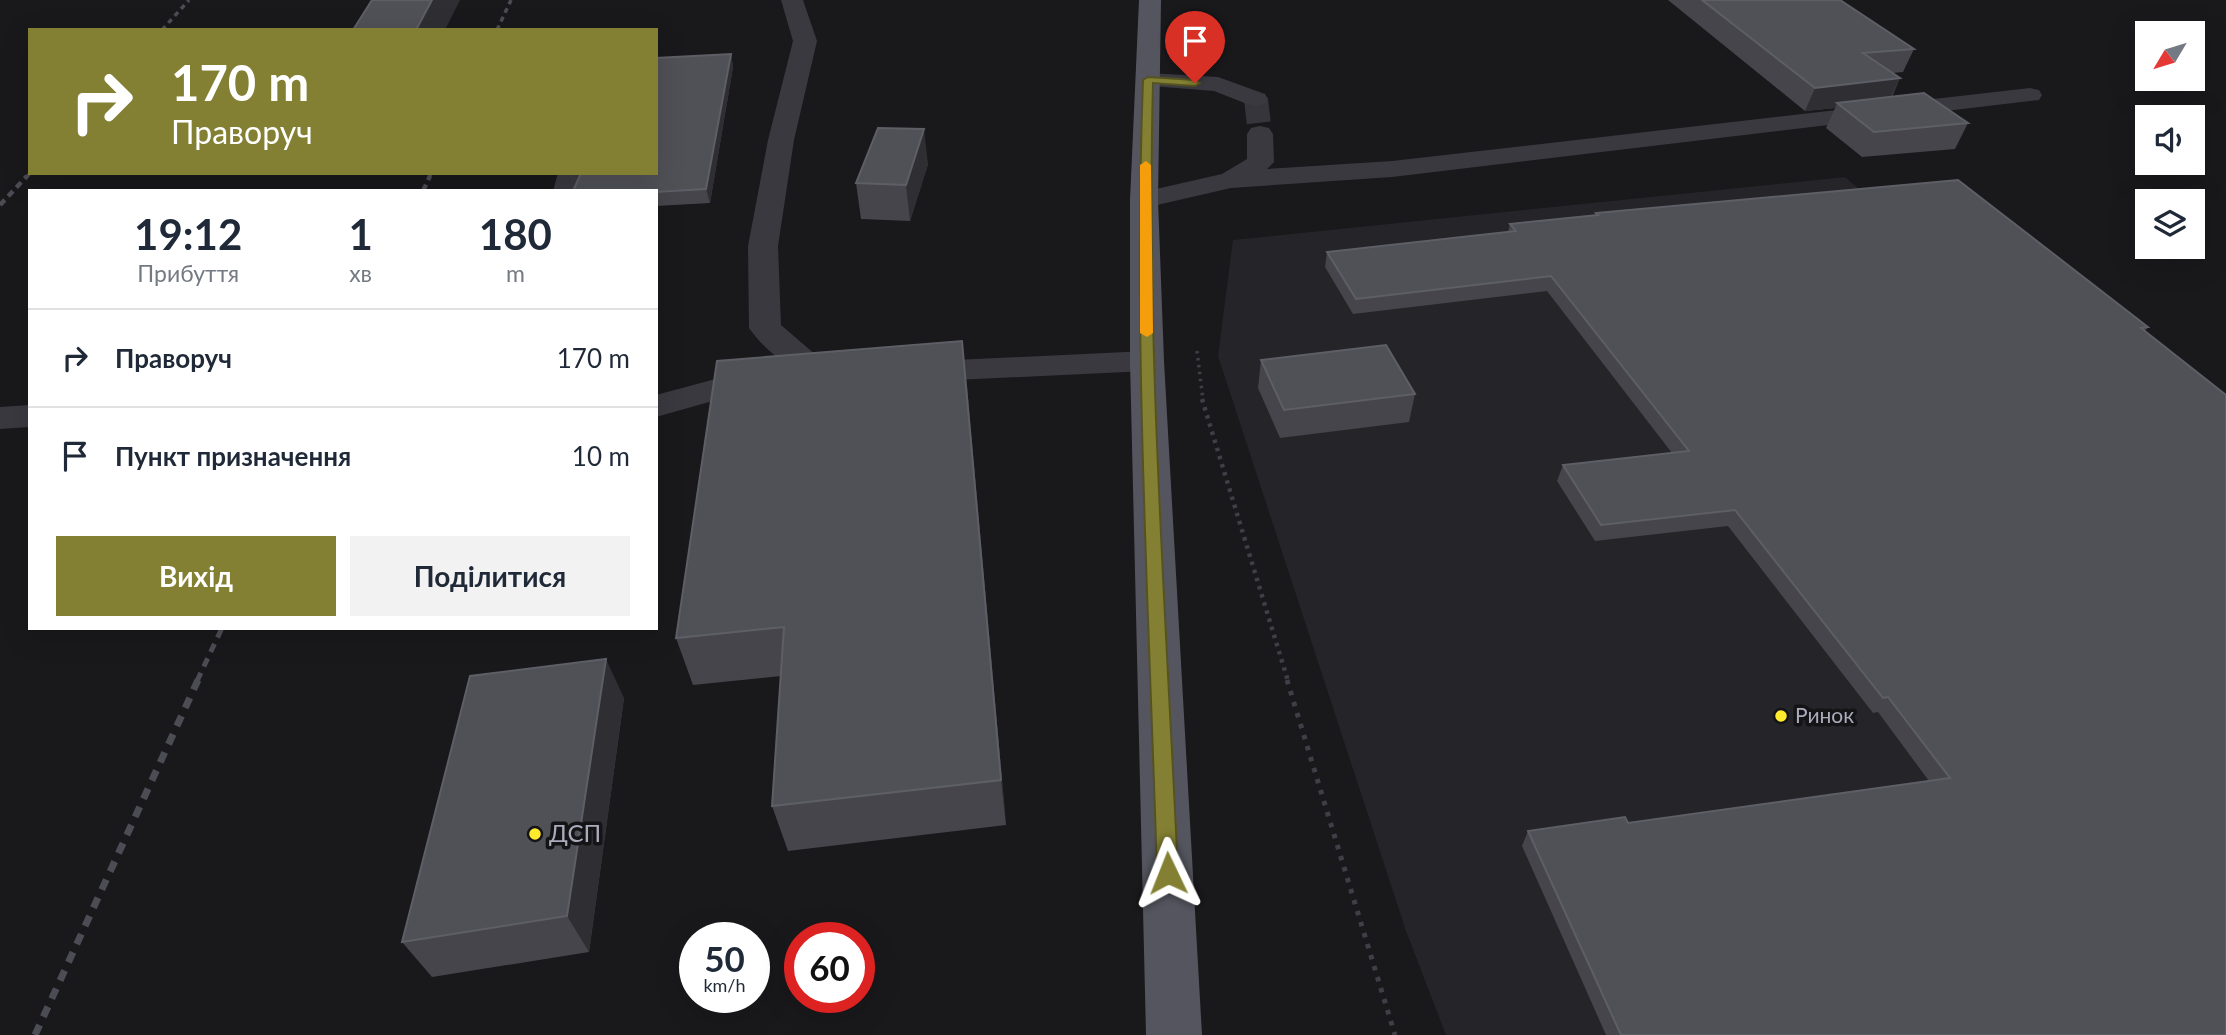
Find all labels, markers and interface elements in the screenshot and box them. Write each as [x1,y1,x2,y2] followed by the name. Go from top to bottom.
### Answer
[1165,11,1225,83] pin
[2135,21,2205,91] north arrow
[2135,21,2205,259] map controls
[1176,22,1214,60] icon: arrive
[171,53,309,111] text: 170 m
[56,56,147,147] icon: right
[2135,105,2205,175] button: sound
[171,112,313,151] text: Праворуч
[2135,189,2205,259] button: layers
[134,209,242,259] text: 19:12
[348,209,373,259] text: 1
[479,209,552,259] text: 180
[137,259,239,287] text: Прибуття
[349,259,372,287] text: хв
[506,259,525,287] text: m
[56,339,94,377] icon: right
[115,342,232,374] text: Праворуч
[557,342,630,374] text: 170 m
[56,437,94,475] icon: arrive
[115,440,351,472] text: Пункт призначення
[572,440,630,472] text: 10 m
[56,536,336,616] button: Вихід
[350,536,630,616] button: Поділитися
[1795,702,1854,727] place label: Ринок
[1773,708,1789,724] marker: Ринок
[549,818,601,847] place label: ДСП
[527,826,543,842] marker: ДСП
[1131,836,1205,910] position arrow
[784,922,875,1013] speed limit sign: 60
[704,937,745,979] text: 50
[703,974,746,996] text: km/h

